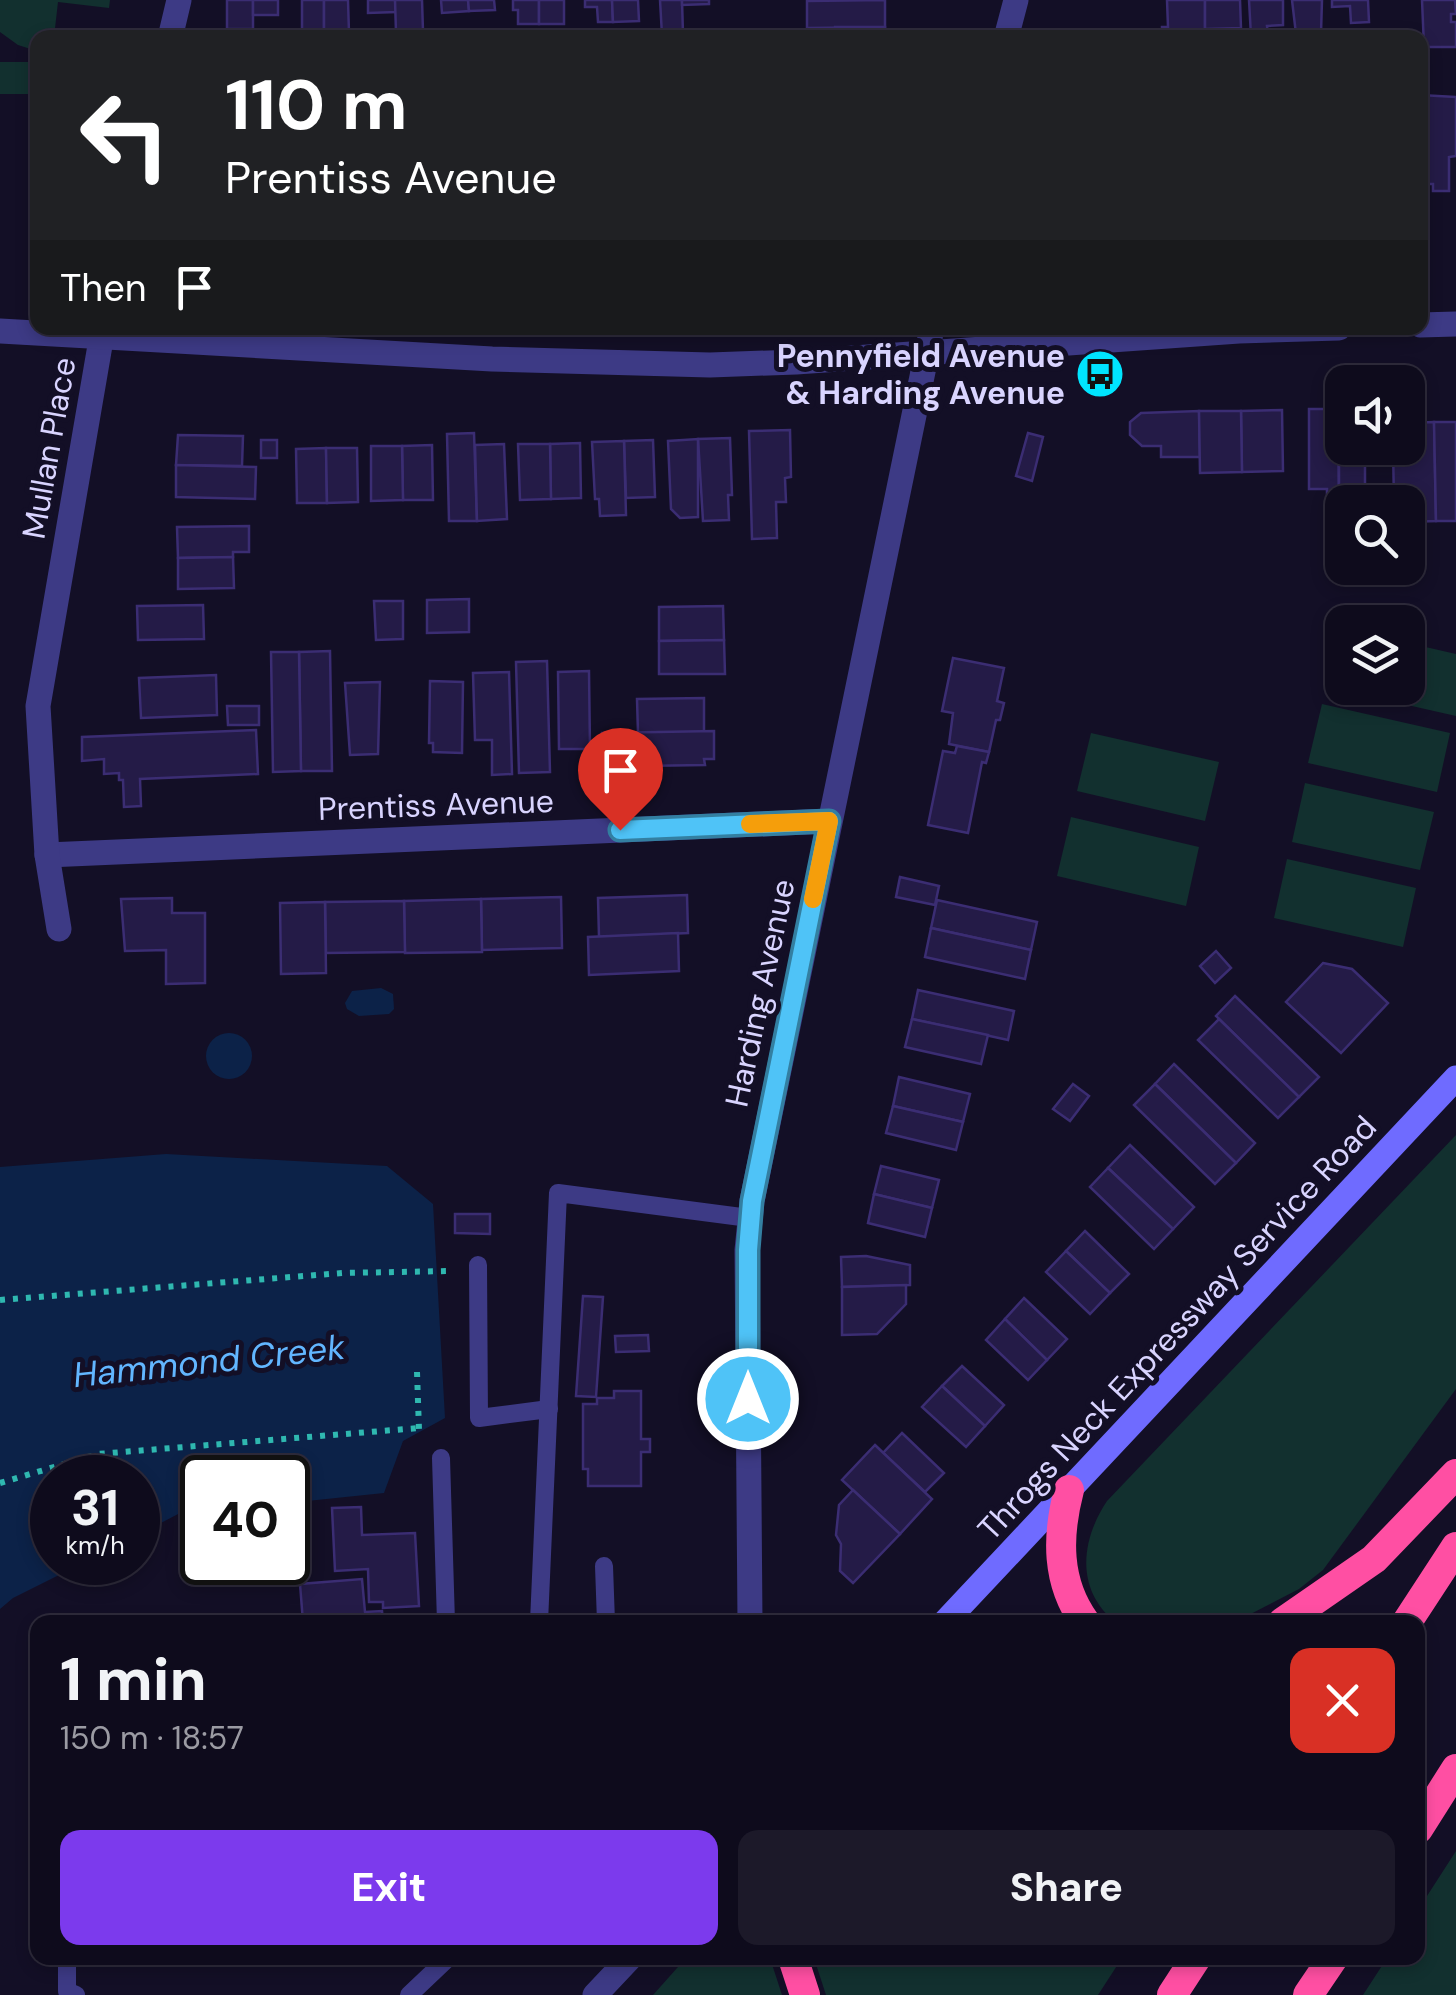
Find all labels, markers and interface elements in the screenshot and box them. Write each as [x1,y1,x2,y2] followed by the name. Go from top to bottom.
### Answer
[225,60,408,151] text: 110 m
[60,70,190,200] icon: left
[225,148,557,207] text: Prentiss Avenue
[167,260,222,315] icon: arrive
[60,263,147,313] text: Then
[777,335,1065,414] place label: Pennyfield Avenue & Harding Avenue
[1074,348,1126,400] bus stop icon: Pennyfield Avenue & Harding Avenue
[12,354,86,542] street label: Mullan Place
[1325,365,1425,705] map controls
[1325,365,1425,465] button: sound
[1325,485,1425,585] button: search
[1325,605,1425,705] button: layers
[578,728,663,831] pin
[593,743,648,798] icon: arrive
[317,780,555,830] street label: Prentiss Avenue
[715,875,805,1111] street label: Harding Avenue
[969,1107,1385,1549] street label: Throgs Neck Expressway Service Road
[71,1324,347,1398] water label: Hammond Creek
[696,1347,800,1451] position arrow
[180,1455,310,1585] speed limit sign: 40
[71,1475,119,1541] text: 31
[65,1529,125,1562] text: km/h
[60,1640,207,1719] text: 1 min
[1290,1648,1395,1753] button: close
[60,1717,244,1759] text: 150 m · 18:57
[60,1830,718,1945] button: Exit
[738,1830,1395,1945] button: Share

